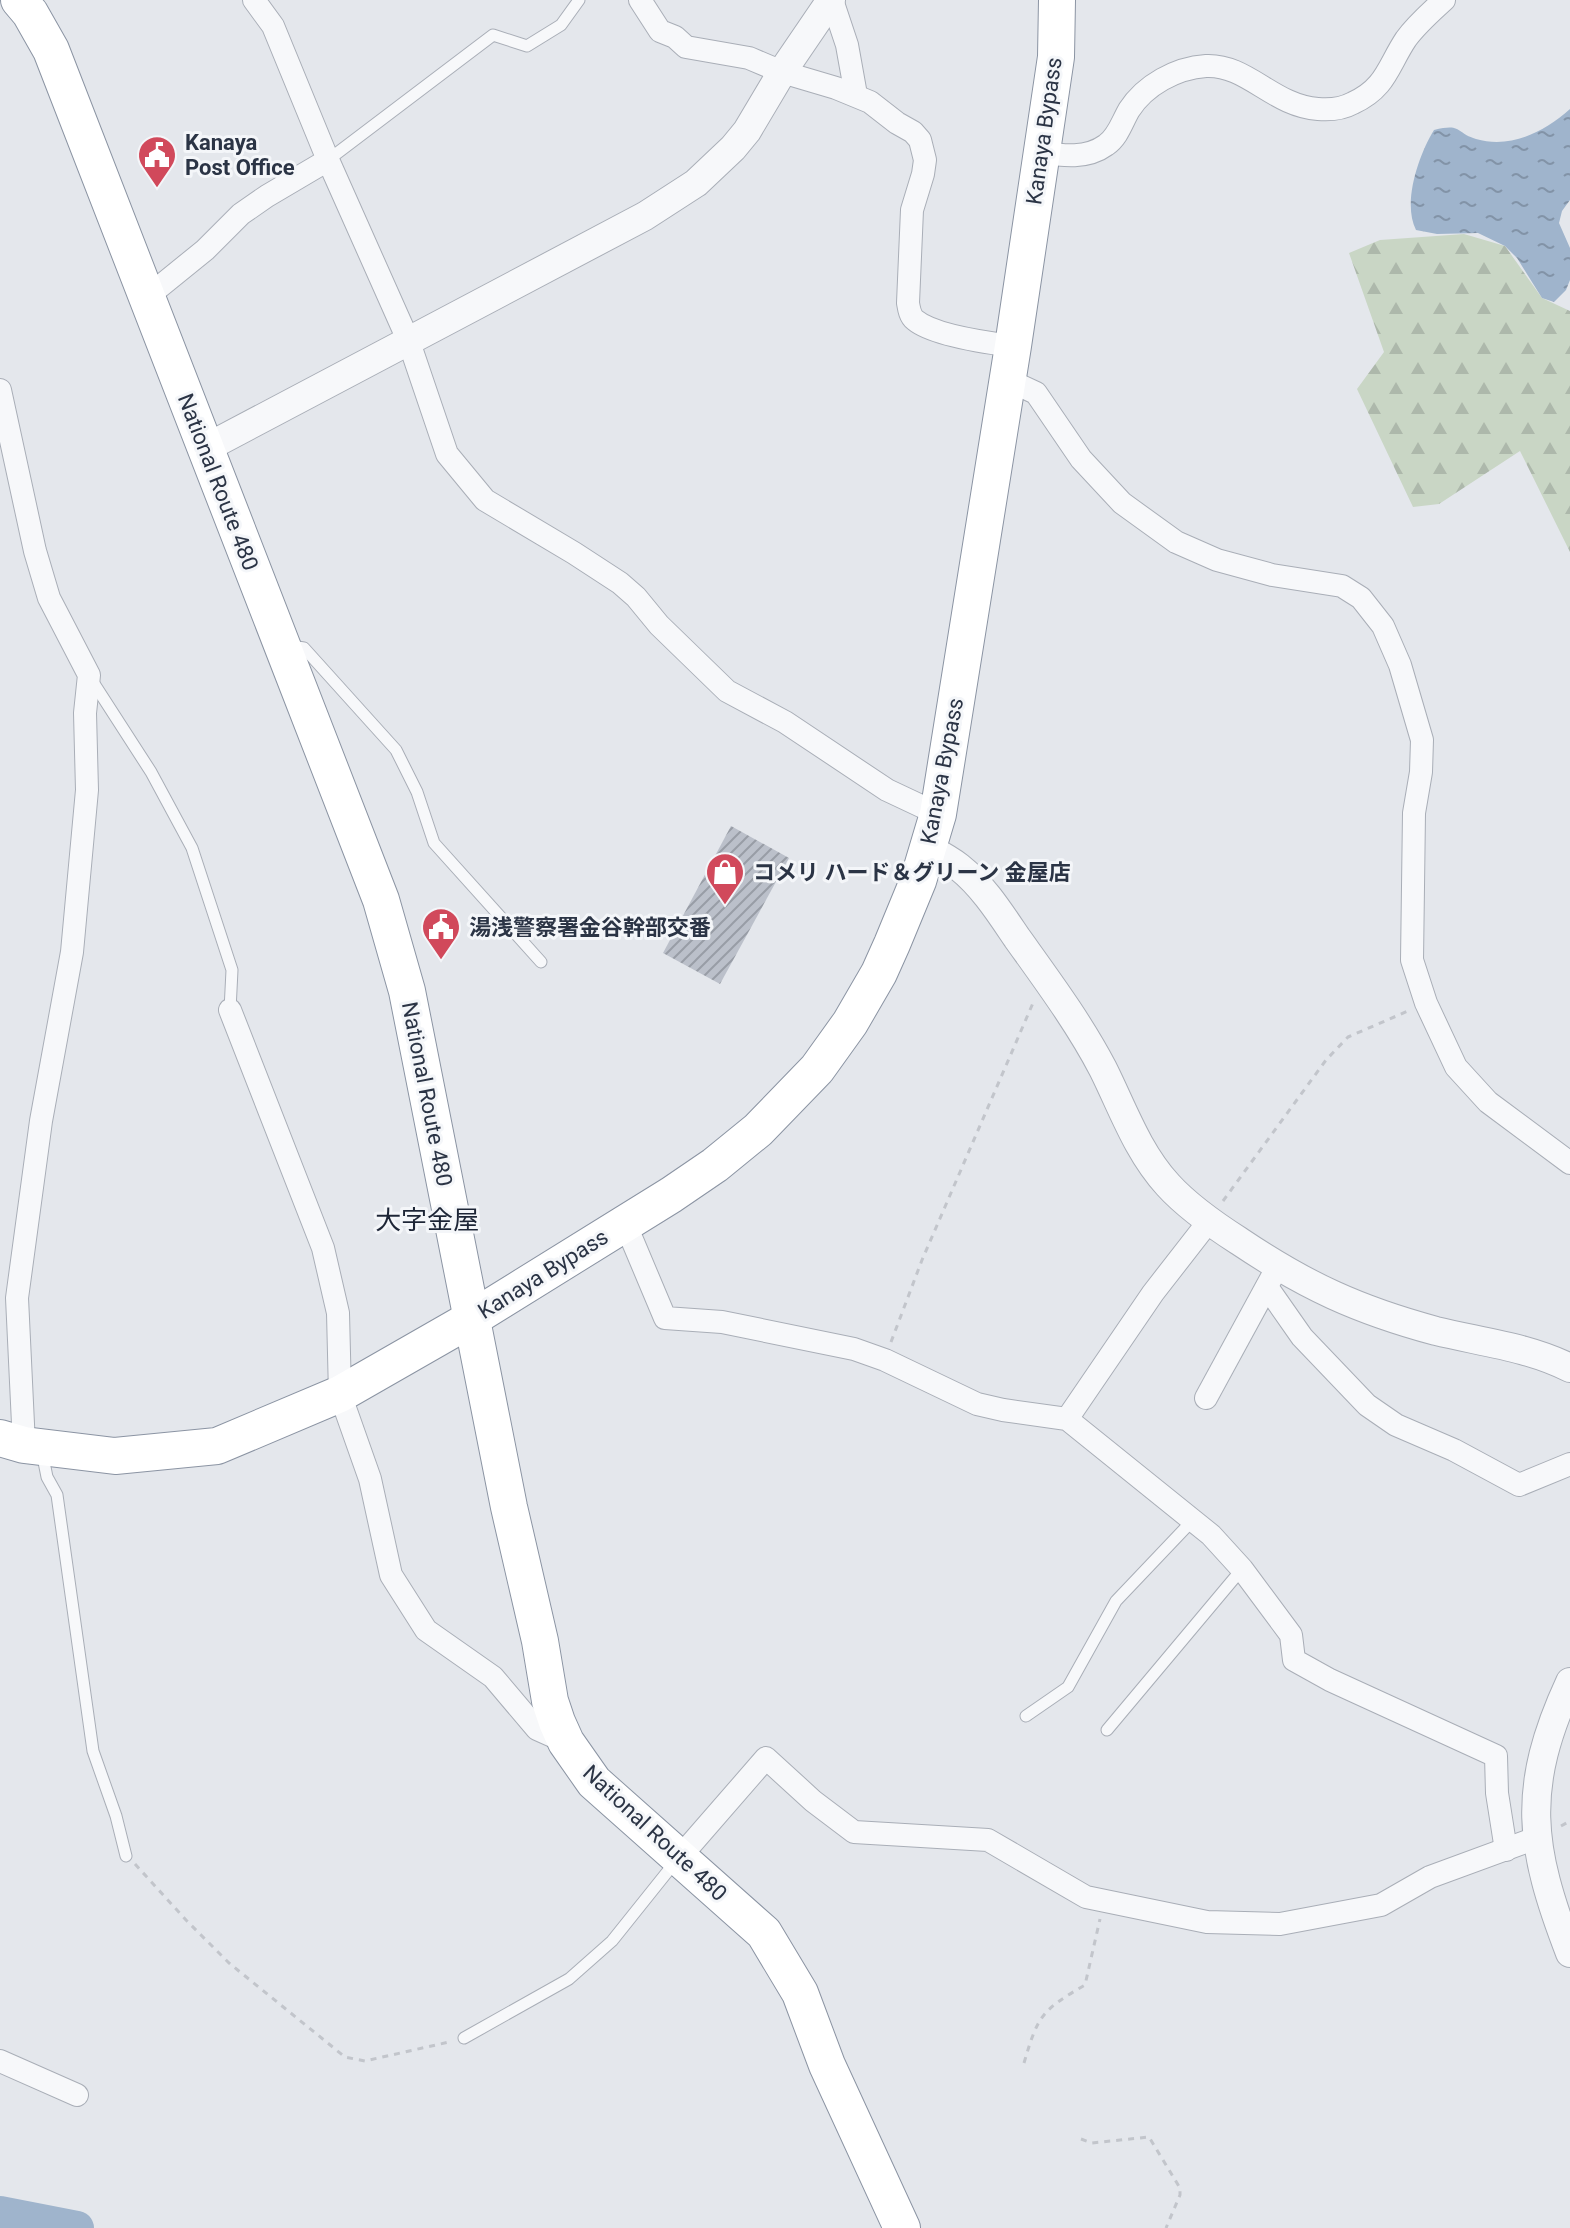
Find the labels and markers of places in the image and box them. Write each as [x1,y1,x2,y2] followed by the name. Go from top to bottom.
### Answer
[185,130,295,180] place label: Kanaya Post Office
[136,134,178,189] public building icon: Kanaya Post Office
[704,851,746,906] shop icon: コメリ ハード＆グリーン 金屋店
[753,860,1071,885] place label: コメリ ハード＆グリーン 金屋店
[420,906,462,961] public building icon: 湯浅警察署金谷幹部交番
[469,915,711,940] place label: 湯浅警察署金谷幹部交番

